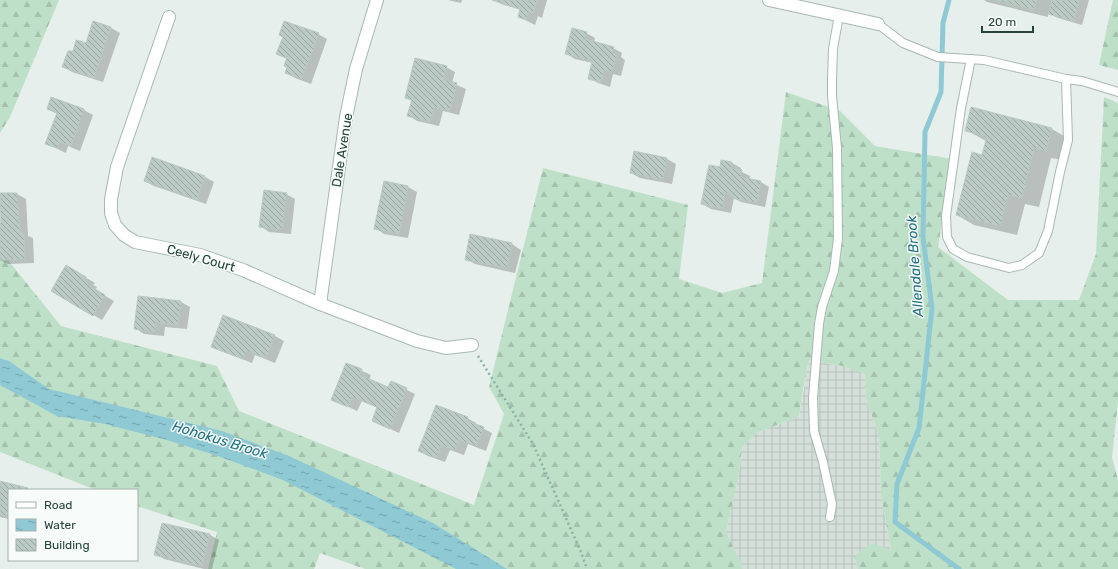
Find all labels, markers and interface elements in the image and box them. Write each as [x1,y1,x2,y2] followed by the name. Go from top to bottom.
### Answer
[982,8,1033,34] scale bar
[988,15,1016,29] text: 20 m
[329,112,355,188] street label: Dale Avenue
[903,214,927,318] water label: Allendale Brook
[165,241,237,275] street label: Ceely Court
[170,417,270,463] water label: Hohokus Brook
[8,489,138,561] legend
[44,498,72,512] text: Road
[44,518,76,532] text: Water
[44,538,90,552] text: Building

